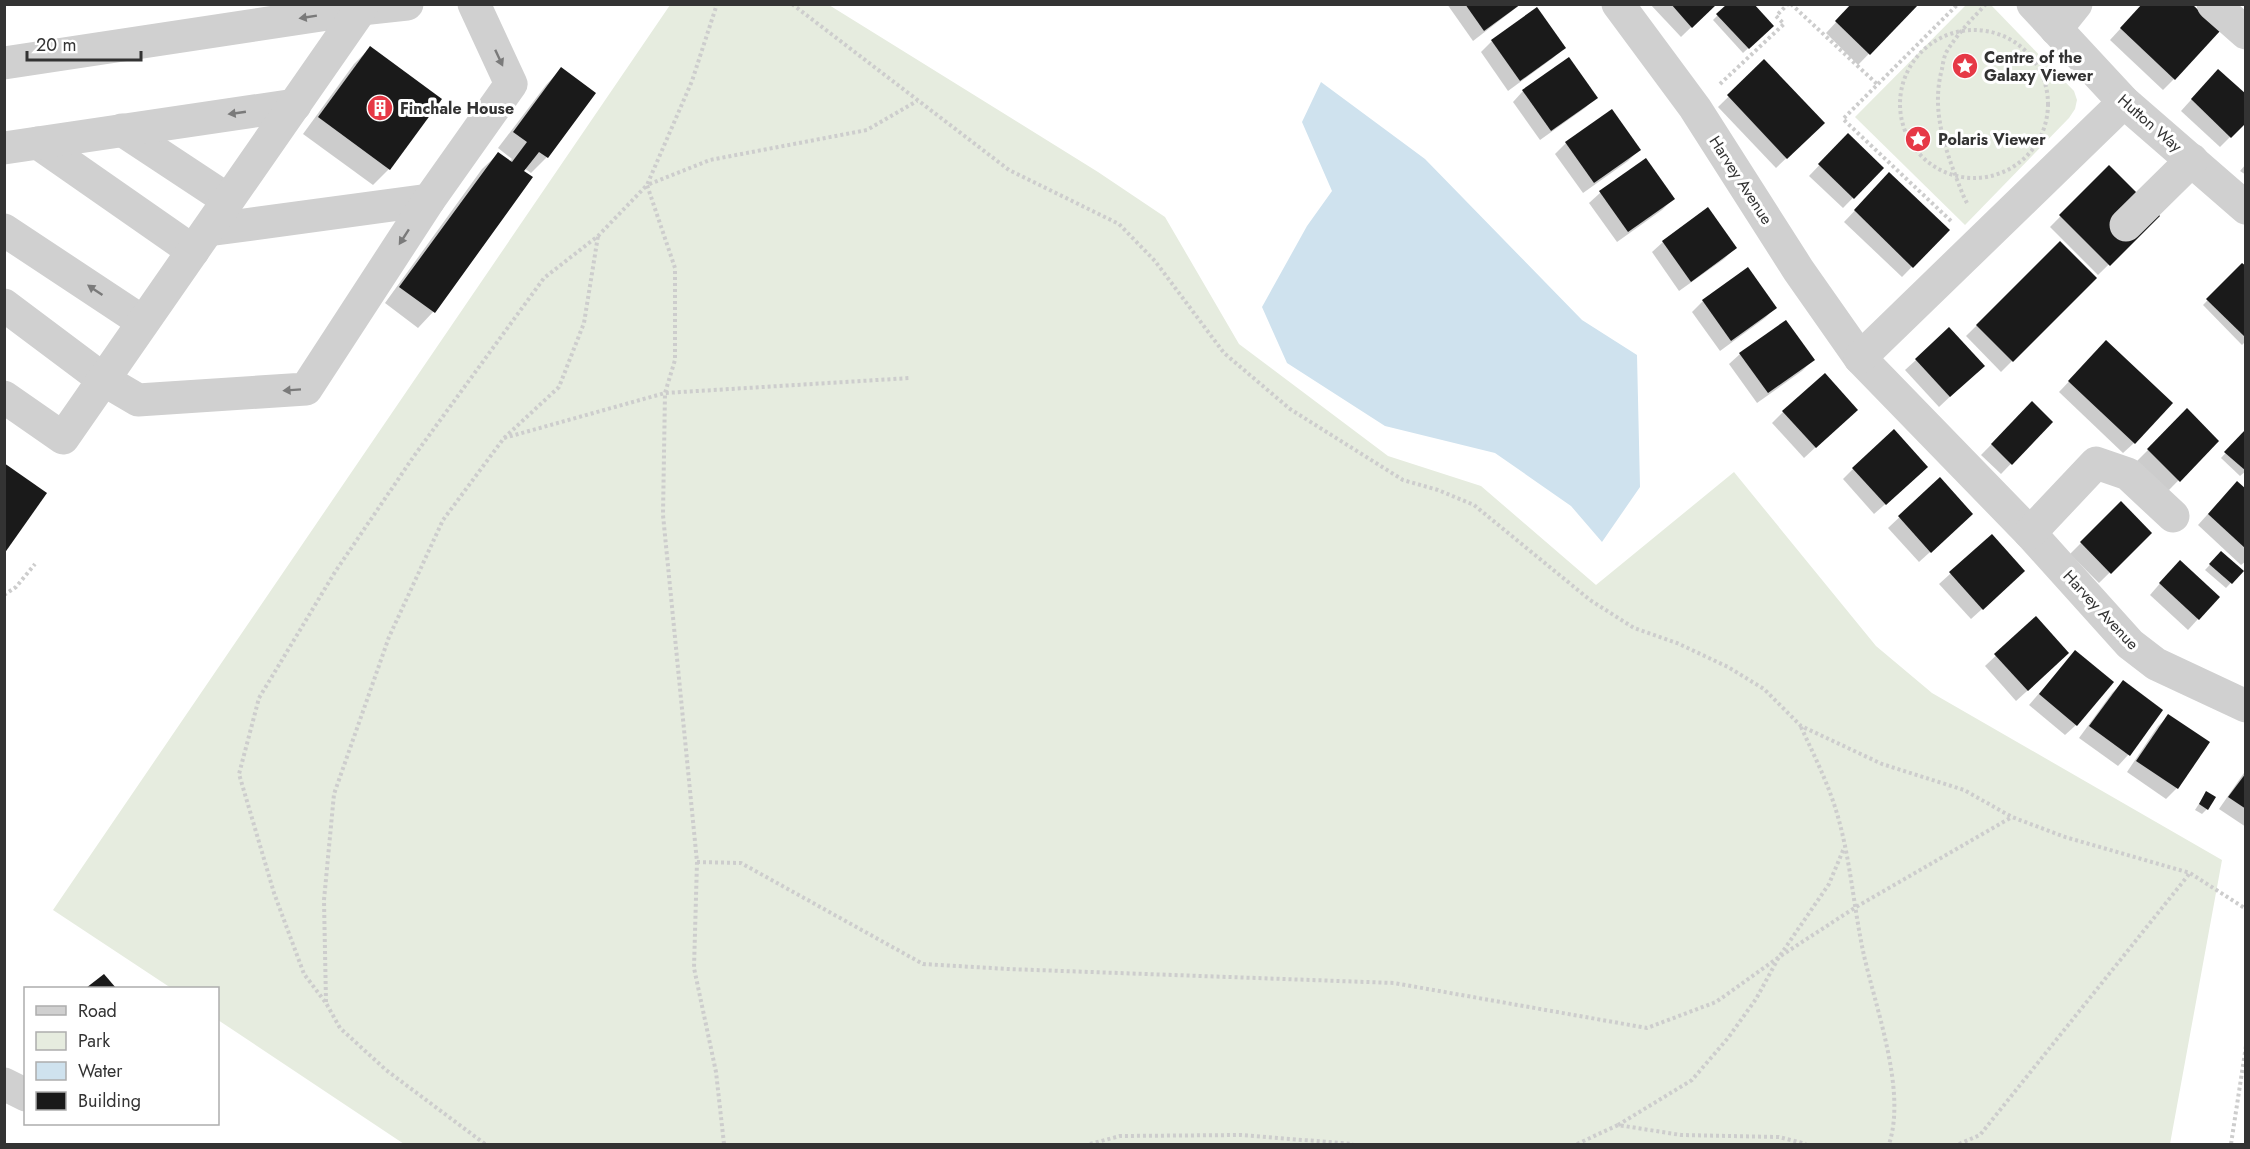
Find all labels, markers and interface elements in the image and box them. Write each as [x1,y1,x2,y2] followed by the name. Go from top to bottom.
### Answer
[298,13,317,22] one-way arrow
[27,24,141,62] scale bar
[36,32,76,58] text: 20 m
[1984,46,2094,87] place label: Centre of the Galaxy Viewer
[494,49,503,66] one-way arrow
[1950,51,1980,81] place icon: Centre of the Galaxy Viewer
[2113,89,2188,158] street label: Hutton Way
[365,93,395,123] building icon: Finchale House
[400,97,514,120] place label: Finchale House
[227,109,246,118] one-way arrow
[1903,124,1933,154] place icon: Polaris Viewer
[1938,128,2046,151] place label: Polaris Viewer
[1704,131,1778,229] street label: Harvey Avenue
[399,229,410,246] one-way arrow
[87,285,103,296] one-way arrow
[283,386,302,395] one-way arrow
[2058,565,2144,655] street label: Harvey Avenue
[24,987,219,1125] legend
[78,998,117,1024] text: Road
[78,1028,110,1054] text: Park
[78,1058,123,1084] text: Water
[78,1088,141,1114] text: Building

